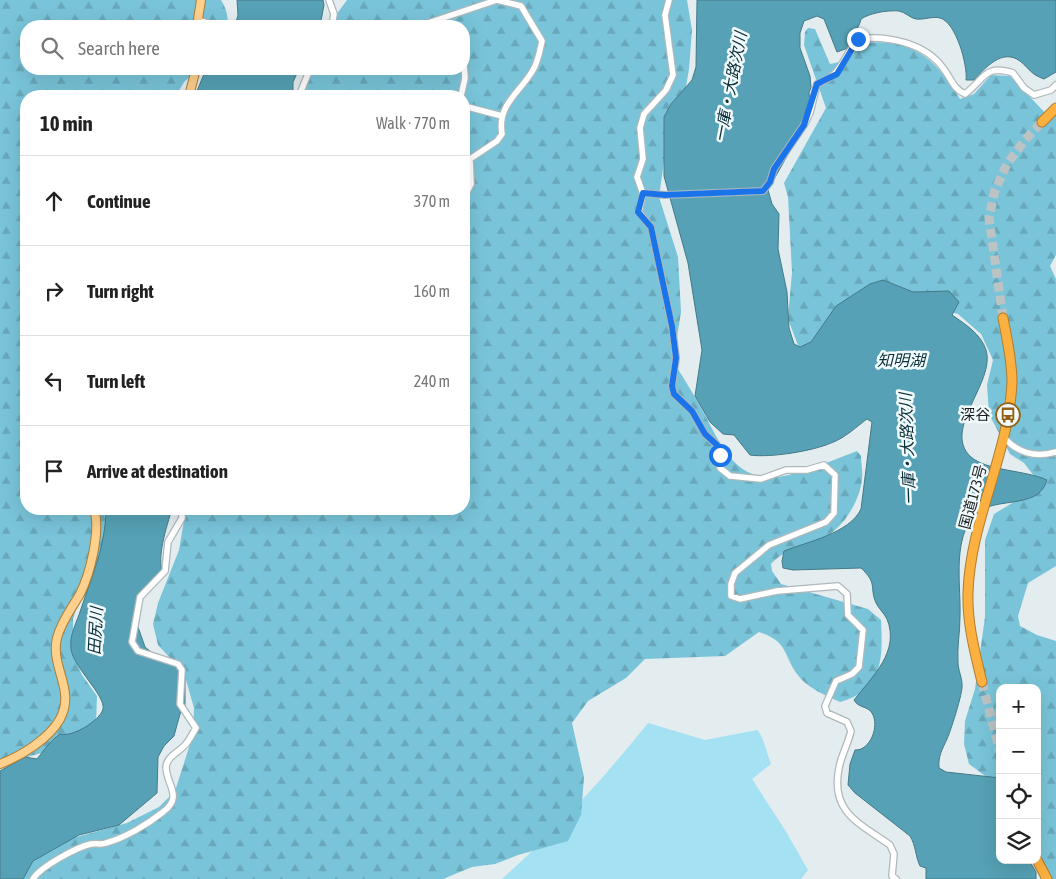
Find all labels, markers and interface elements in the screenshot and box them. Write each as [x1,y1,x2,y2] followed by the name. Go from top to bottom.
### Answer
[20,20,470,75] search box
[710,28,750,144] water label: 一庫・大路次川
[847,28,870,51] route end
[38,34,66,62] icon: search
[78,37,160,59] text: Search here
[40,111,93,135] text: 10 min
[376,114,450,132] text: Walk · 770 m
[40,187,68,215] icon: ahead
[87,190,151,212] text: Continue
[414,192,450,210] text: 370 m
[40,277,68,305] icon: right
[87,280,154,302] text: Turn right
[414,282,450,300] text: 160 m
[877,351,928,369] water label: 知明湖
[40,367,68,395] icon: left
[87,370,145,392] text: Turn left
[414,372,450,390] text: 240 m
[896,391,918,505] water label: 一庫・大路次川
[995,402,1021,428] bus stop icon: 深谷
[960,406,990,423] place label: 深谷
[709,444,732,467] route start
[40,457,68,485] icon: arrive
[87,460,228,482] text: Arrive at destination
[956,463,989,531] street label: 国道173号
[85,605,105,655] water label: 田尻川
[996,684,1041,864] map controls
[996,684,1041,729] button: +
[996,729,1041,774] button: −
[996,774,1041,819] button: locate
[996,819,1041,864] button: layers

